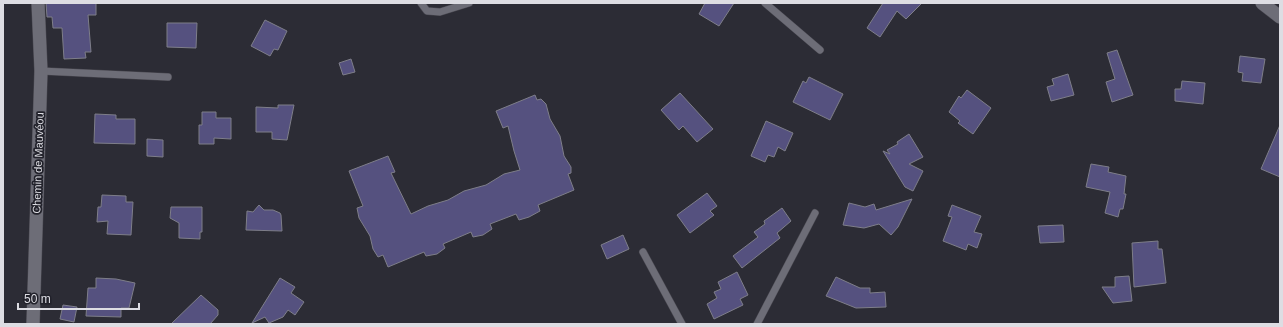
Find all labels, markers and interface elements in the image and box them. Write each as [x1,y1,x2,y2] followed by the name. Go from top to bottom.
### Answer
[30,112,46,214] street label: Chemin de Mauvéou
[18,285,139,311] scale bar
[24,292,51,306] text: 50 m

